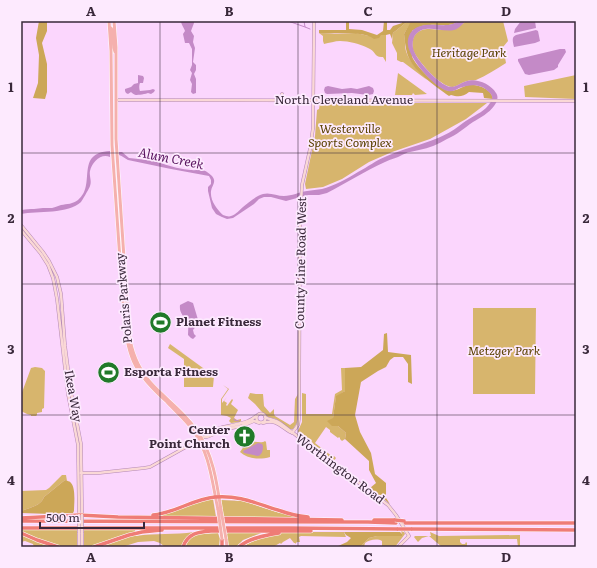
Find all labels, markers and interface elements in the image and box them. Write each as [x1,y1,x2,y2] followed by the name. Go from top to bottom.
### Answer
[86,1,96,20] text: A
[225,1,234,20] text: B
[363,1,373,20] text: C
[501,1,511,20] text: D
[431,43,507,61] park label: Heritage Park
[8,77,14,96] text: 1
[583,77,589,96] text: 1
[275,90,413,108] street label: North Cleveland Avenue
[308,119,392,151] park label: Westerville Sports Complex
[137,142,206,173] water label: Alum Creek
[290,196,310,329] street label: County Line Road West
[8,208,15,227] text: 2
[583,208,590,227] text: 2
[110,252,136,344] street label: Polaris Parkway
[147,309,173,335] sports icon: Planet Fitness
[176,312,261,330] place label: Planet Fitness
[7,339,15,358] text: 3
[582,339,590,358] text: 3
[468,341,541,359] park label: Metzger Park
[96,359,122,385] sports icon: Esporta Fitness
[124,362,218,380] place label: Esporta Fitness
[61,368,87,423] street label: Ikea Way
[149,420,230,452] place label: Center Point Church
[232,424,258,450] church icon: Center Point Church
[292,429,389,508] street label: Worthington Road
[7,470,15,489] text: 4
[582,470,590,489] text: 4
[40,504,144,530] scale bar
[46,508,80,526] text: 500 m
[86,547,96,566] text: A
[225,547,234,566] text: B
[363,547,373,566] text: C
[501,547,511,566] text: D

